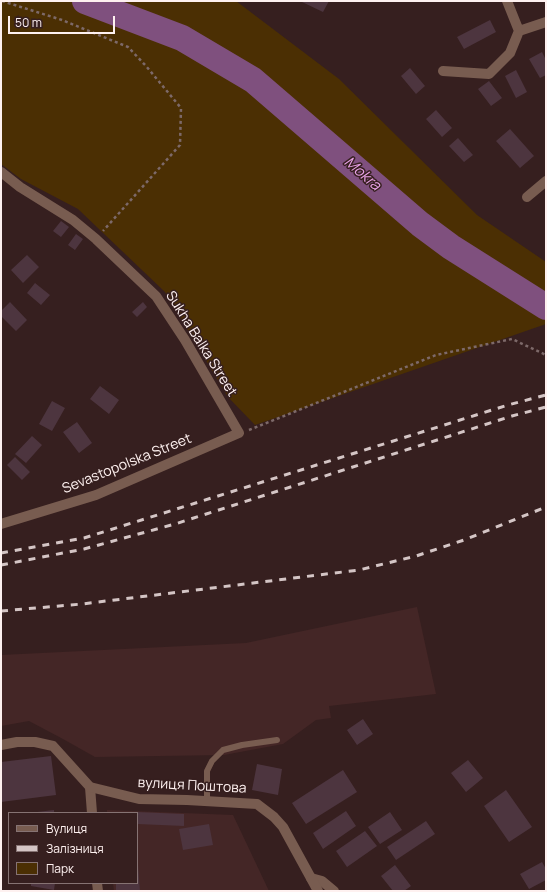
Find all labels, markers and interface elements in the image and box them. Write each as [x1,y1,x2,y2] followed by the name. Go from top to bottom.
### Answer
[10,8,117,34] scale bar
[15,14,42,31] text: 50 m
[340,153,384,195] water label: Mokra
[162,288,240,400] street label: Sukha Balka Street
[60,430,194,498] street label: Sevastopolska Street
[137,775,247,797] street label: вулиця Поштова
[8,812,138,884] legend
[46,820,87,837] text: Вулиця
[46,840,104,857] text: Залізниця
[46,860,74,877] text: Парк

